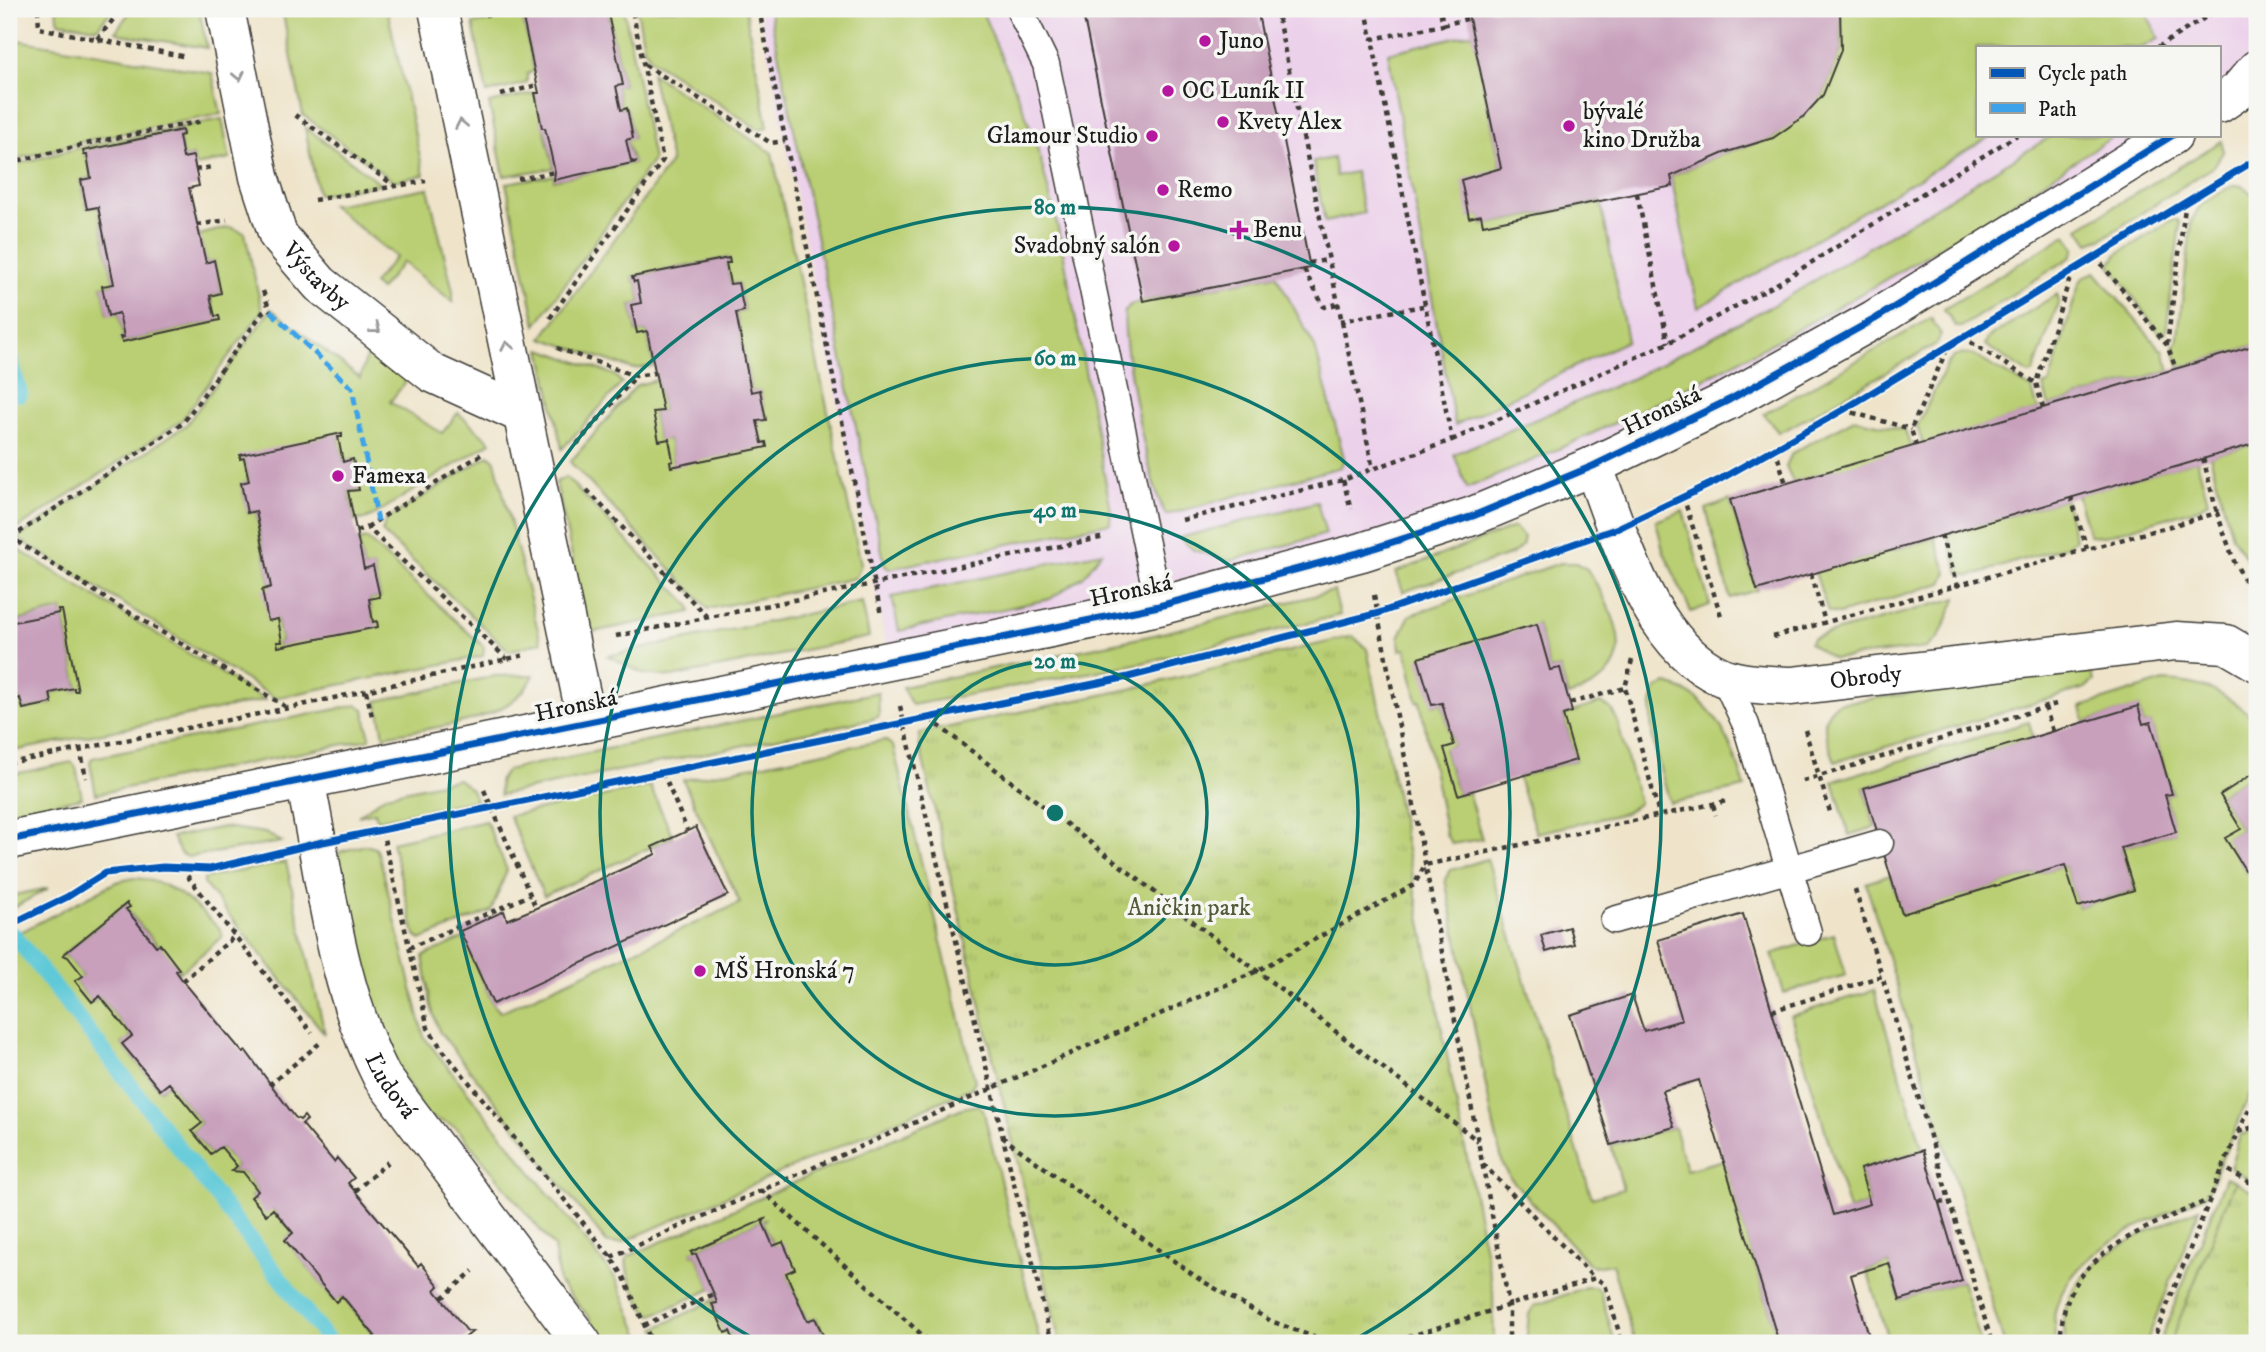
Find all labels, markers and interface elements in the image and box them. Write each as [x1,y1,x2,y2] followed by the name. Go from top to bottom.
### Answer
[1217,26,1264,56] place label: Juno
[1197,33,1213,49] marker: Juno
[1976,46,2220,136] legend
[2038,61,2127,87] text: Cycle path
[230,70,245,82] one-way arrow
[1182,76,1305,106] place label: OC Luník II
[1160,83,1176,99] marker: OC Luník II
[1583,97,1701,155] place label: bývalé kino Družba
[2038,97,2077,123] text: Path
[1237,107,1342,137] place label: Kvety Alex
[1215,114,1231,130] marker: Kvety Alex
[454,118,469,130] one-way arrow
[1561,118,1577,134] marker: bývalé kino Družba
[987,121,1138,151] place label: Glamour Studio
[1144,128,1160,144] marker: Glamour Studio
[1177,175,1232,205] place label: Remo
[1155,182,1171,198] marker: Remo
[1034,195,1076,221] text: 80 m
[1253,215,1302,245] place label: Benu
[1231,222,1247,238] marker: Benu
[1014,231,1160,261] place label: Svadobný salón
[275,235,357,318] street label: Výstavby
[1166,238,1182,254] marker: Svadobný salón
[369,320,381,333] one-way arrow
[500,340,515,352] one-way arrow
[1034,346,1076,372] text: 60 m
[1618,379,1707,443] street label: Hronská
[352,461,427,491] place label: Famexa
[330,468,346,484] marker: Famexa
[1033,498,1077,524] text: 40 m
[1087,567,1176,614] street label: Hronská
[1034,649,1076,675] text: 20 m
[1828,658,1904,696] street label: Obrody
[532,682,621,729] street label: Hronská
[1043,801,1067,825] centre of rings
[1127,893,1251,923] park label: Aničkin park
[714,955,855,986] place label: MŠ Hronská 7
[692,963,708,979] marker: MŠ Hronská 7
[358,1049,424,1126] street label: Ľudová

